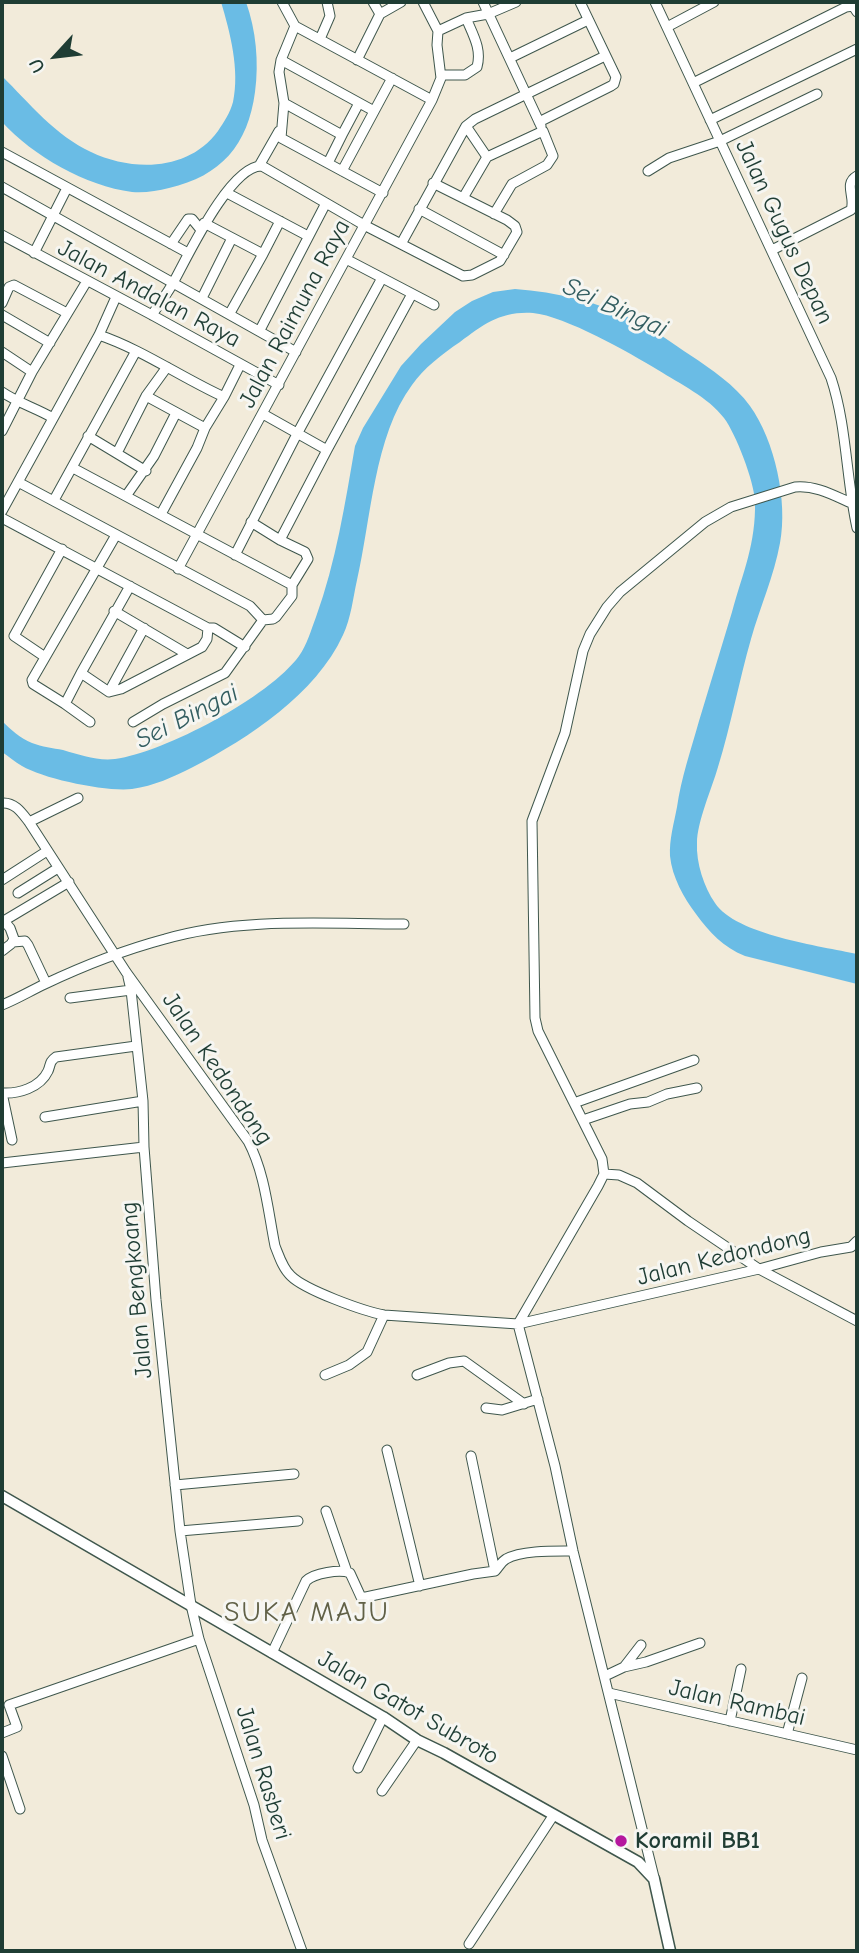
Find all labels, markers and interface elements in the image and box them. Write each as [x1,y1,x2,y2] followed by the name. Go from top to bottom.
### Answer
[21,21,91,91] north arrow
[25,55,50,76] text: U
[729,135,839,329] street label: Jalan Gugus Depan
[233,215,357,413] street label: Jalan Raimuna Raya
[53,234,245,354] street label: Jalan Andalan Raya
[558,271,672,345] water label: Sei Bingai
[130,678,244,756] water label: Sei Bingai
[155,987,279,1151] street label: Jalan Kedondong
[115,1200,159,1380] street label: Jalan Bengkoang
[634,1222,814,1292] street label: Jalan Kedondong
[225,1596,389,1630] district label: SUKA MAJU
[312,1644,504,1772] street label: Jalan Gatot Subroto
[666,1673,808,1733] street label: Jalan Rambai
[229,1703,297,1843] street label: Jalan Rasberi
[635,1827,760,1855] place label: Koramil BB1
[613,1833,629,1849] marker: Koramil BB1

